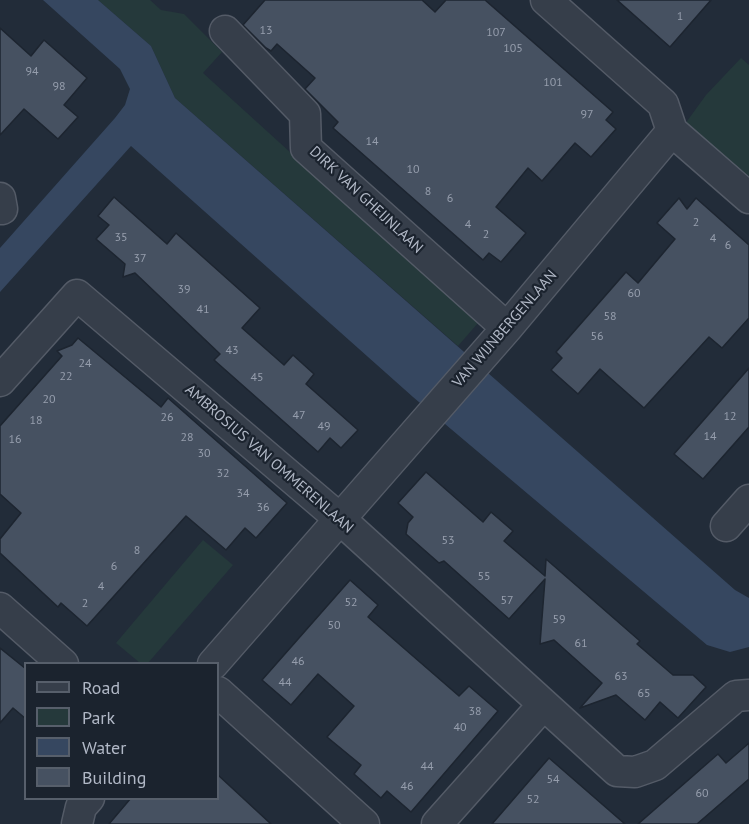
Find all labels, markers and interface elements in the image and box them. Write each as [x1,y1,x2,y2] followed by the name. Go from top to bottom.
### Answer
[677,10,683,24] house number: 1
[259,24,273,38] house number: 13
[486,26,506,40] house number: 107
[503,42,523,56] house number: 105
[25,65,39,79] house number: 94
[543,76,563,90] house number: 101
[52,80,66,94] house number: 98
[580,108,594,122] house number: 97
[365,135,379,149] house number: 14
[306,143,426,257] street label: DIRK VAN GHEIJNLAAN
[406,163,420,177] house number: 10
[425,185,431,199] house number: 8
[447,192,453,206] house number: 6
[693,216,699,230] house number: 2
[465,218,471,232] house number: 4
[483,228,489,242] house number: 2
[114,231,128,245] house number: 35
[710,232,716,246] house number: 4
[725,239,731,253] house number: 6
[133,252,147,266] house number: 37
[449,267,561,391] street label: VAN WIJNBERGENLAAN
[177,283,191,297] house number: 39
[627,287,641,301] house number: 60
[196,303,210,317] house number: 41
[603,310,617,324] house number: 58
[590,330,604,344] house number: 56
[225,344,239,358] house number: 43
[78,357,92,371] house number: 24
[59,370,73,384] house number: 22
[250,371,264,385] house number: 45
[181,381,357,537] street label: AMBROSIUS VAN OMMERENLAAN
[42,393,56,407] house number: 20
[292,409,306,423] house number: 47
[723,410,737,424] house number: 12
[160,411,174,425] house number: 26
[29,414,43,428] house number: 18
[317,420,331,434] house number: 49
[703,430,717,444] house number: 14
[180,431,194,445] house number: 28
[8,433,22,447] house number: 16
[197,447,211,461] house number: 30
[216,467,230,481] house number: 32
[236,487,250,501] house number: 34
[256,501,270,515] house number: 36
[441,534,455,548] house number: 53
[134,544,140,558] house number: 8
[111,560,117,574] house number: 6
[477,570,491,584] house number: 55
[98,580,104,594] house number: 4
[500,594,514,608] house number: 57
[344,596,358,610] house number: 52
[82,597,88,611] house number: 2
[552,613,566,627] house number: 59
[327,619,341,633] house number: 50
[574,637,588,651] house number: 61
[291,655,305,669] house number: 46
[24,662,219,800] legend
[614,670,628,684] house number: 63
[82,676,120,699] text: Road
[278,676,292,690] house number: 44
[637,687,651,701] house number: 65
[468,705,482,719] house number: 38
[82,706,115,729] text: Park
[453,721,467,735] house number: 40
[82,736,126,759] text: Water
[420,760,434,774] house number: 44
[82,766,146,789] text: Building
[546,773,560,787] house number: 54
[400,780,414,794] house number: 46
[695,787,709,801] house number: 60
[526,793,540,807] house number: 52

